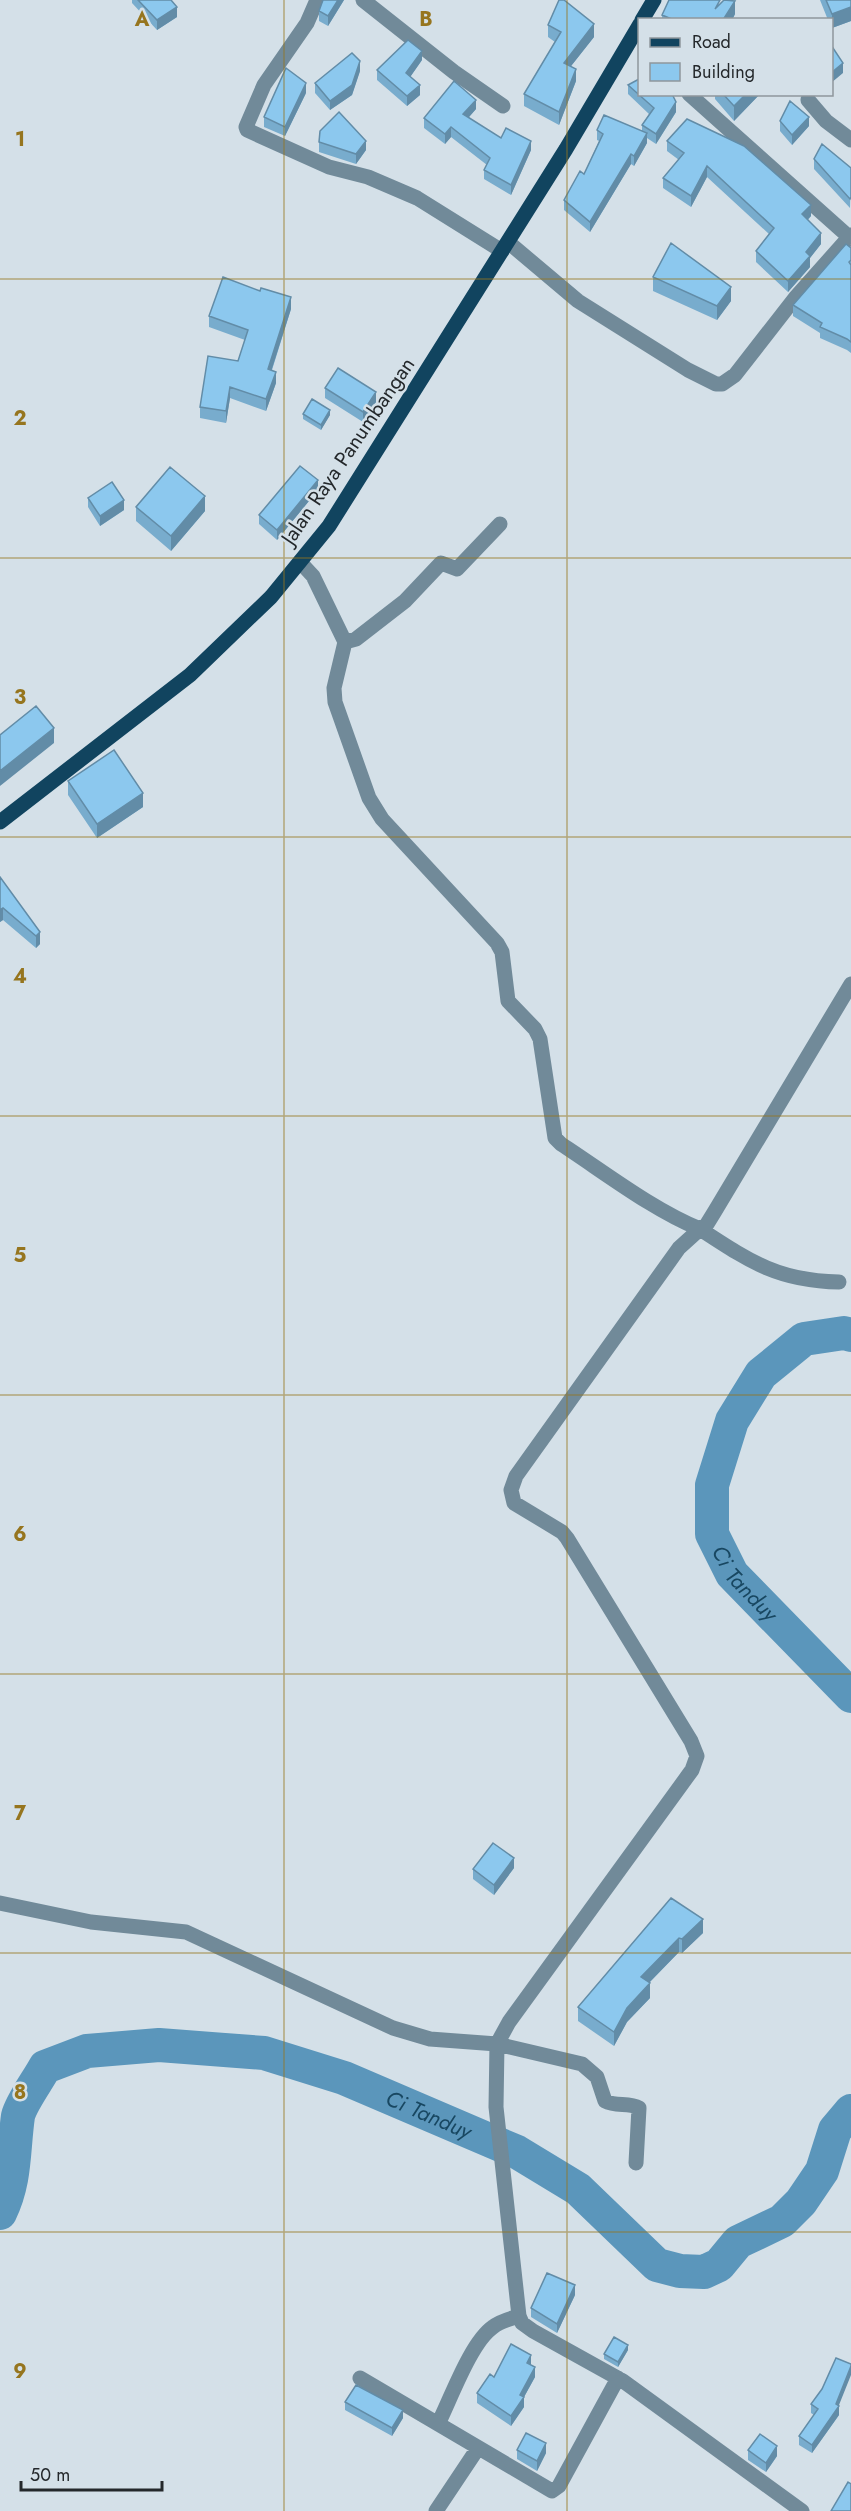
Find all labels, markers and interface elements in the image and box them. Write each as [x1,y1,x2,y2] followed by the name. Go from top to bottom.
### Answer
[134,5,150,34] text: A
[419,5,433,34] text: B
[638,18,833,96] legend
[692,29,731,55] text: Road
[692,59,755,85] text: Building
[15,125,25,154] text: 1
[272,351,422,553] street label: Jalan Raya Panumbangan
[13,404,27,433] text: 2
[14,683,26,712] text: 3
[13,962,27,991] text: 4
[14,1241,27,1270] text: 5
[13,1520,27,1549] text: 6
[704,1540,787,1629] water label: Ci Tanduy
[14,1799,27,1828] text: 7
[14,2078,26,2107] text: 8
[381,2082,478,2147] water label: Ci Tanduy
[13,2357,27,2386] text: 9
[21,2454,162,2492] scale bar
[30,2462,70,2488] text: 50 m

